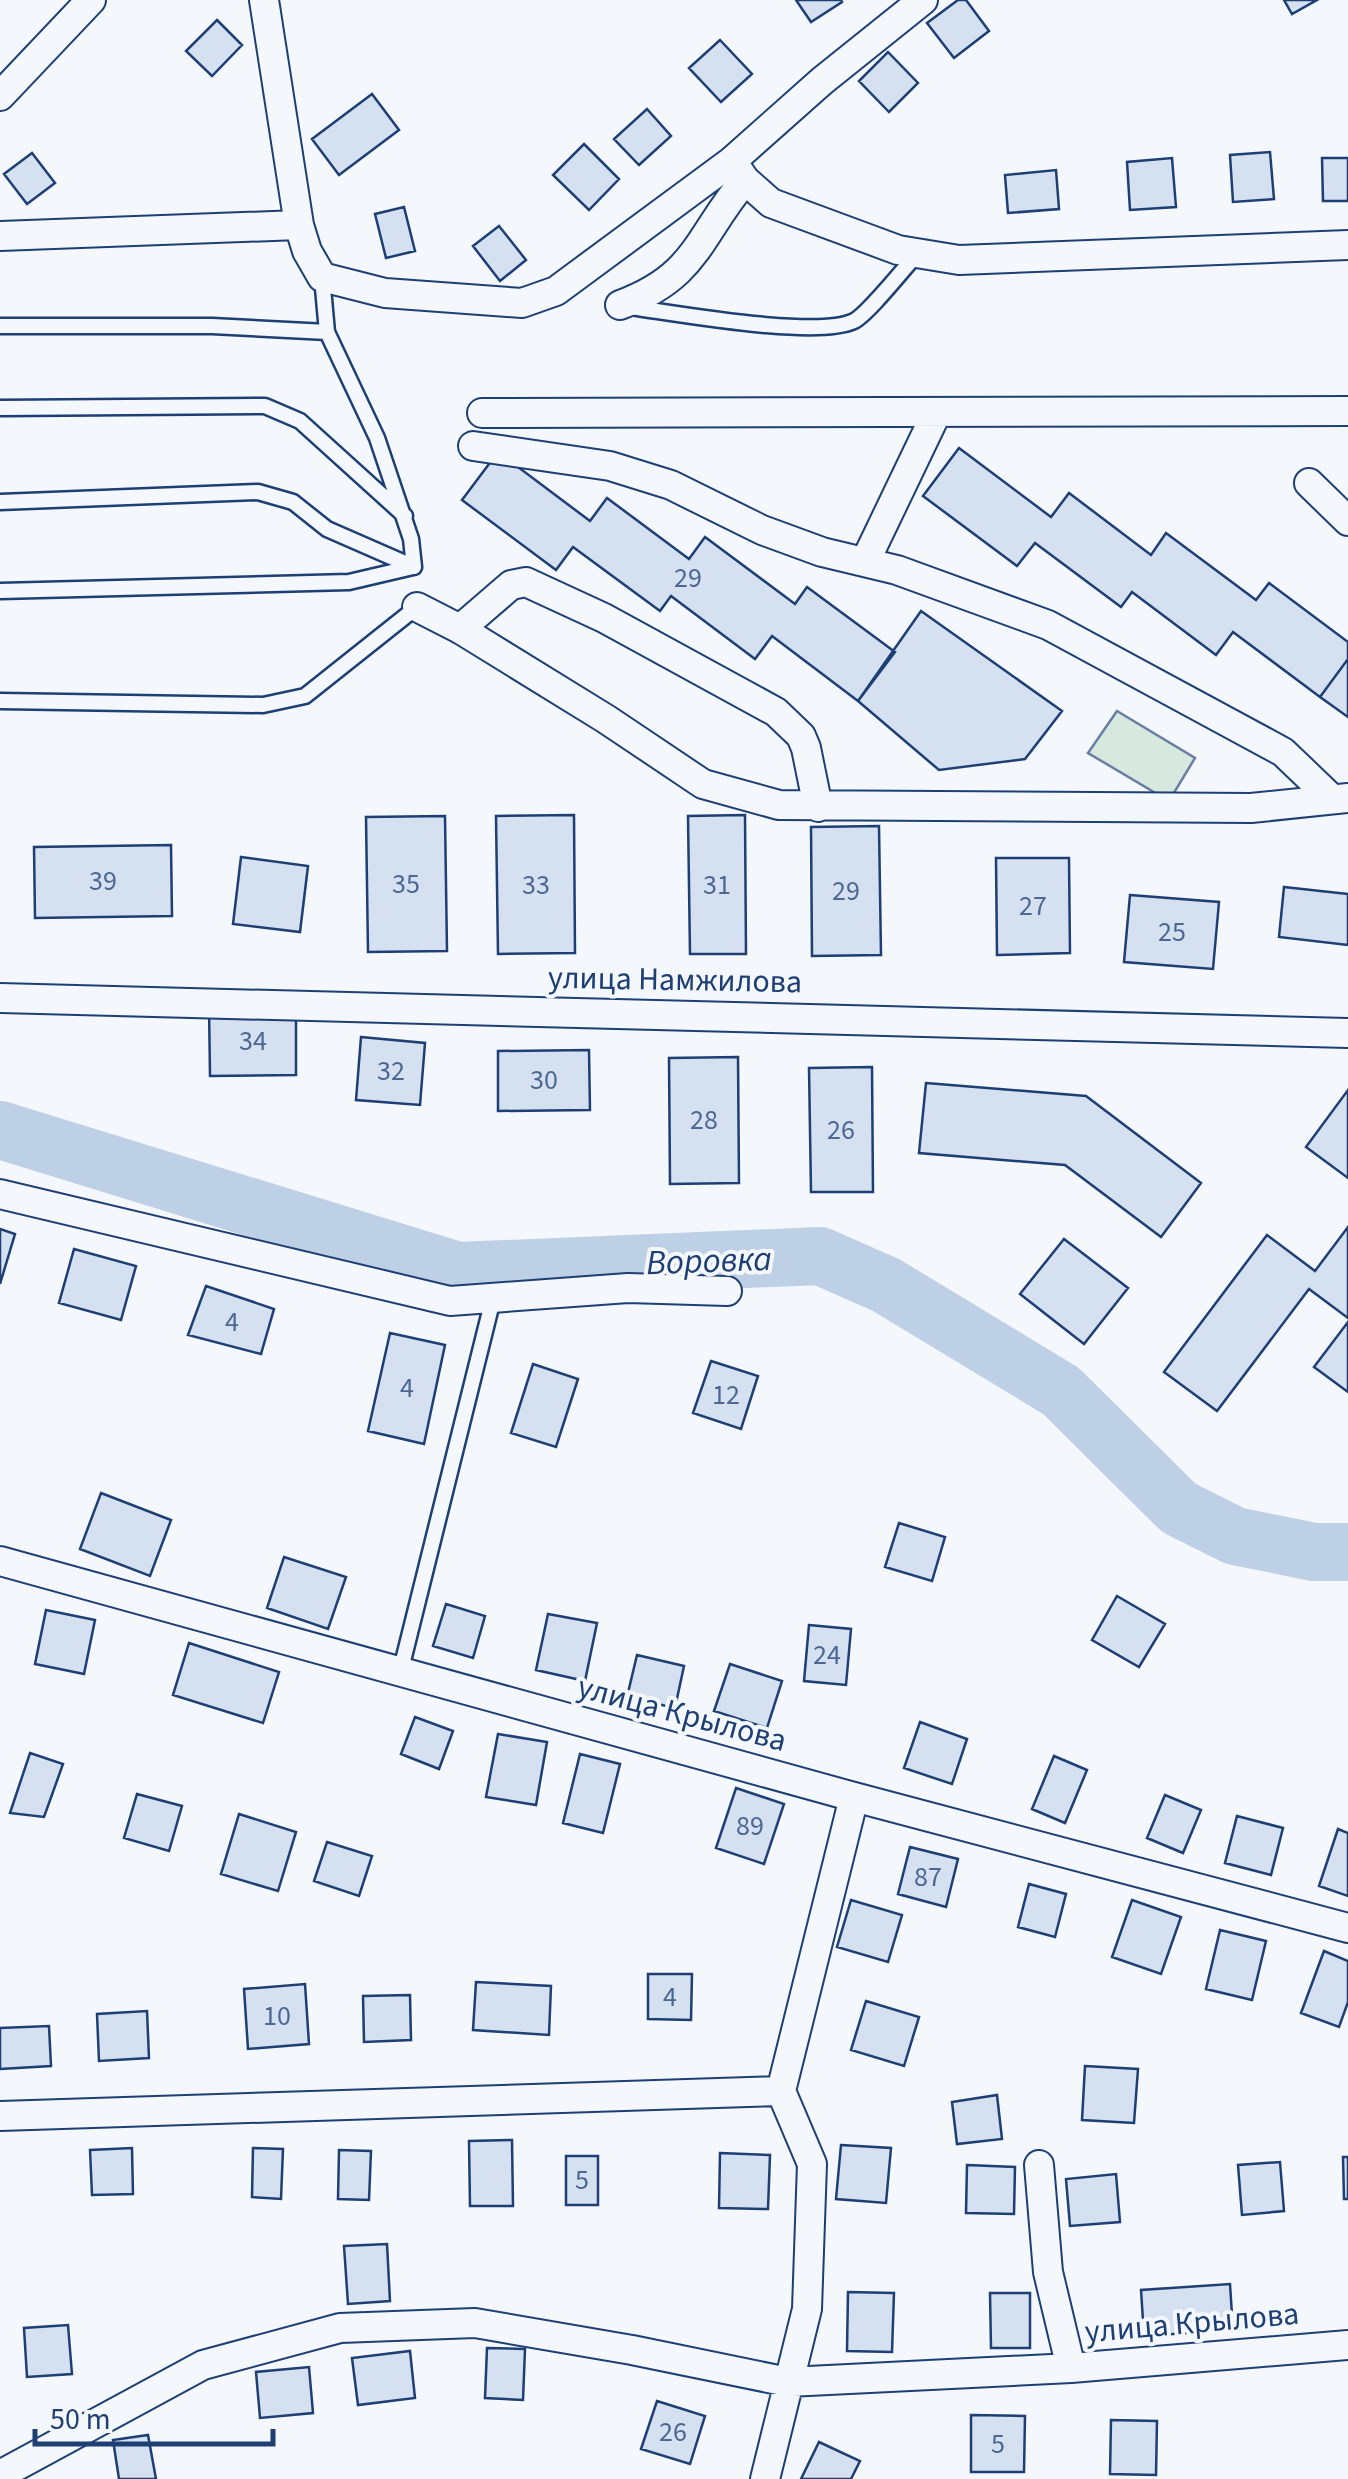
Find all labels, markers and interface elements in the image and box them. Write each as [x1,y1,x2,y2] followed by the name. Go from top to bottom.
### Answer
[674,558,702,598] house number: 29
[89,861,117,901] house number: 39
[392,864,420,904] house number: 35
[522,865,550,905] house number: 33
[703,865,731,905] house number: 31
[832,871,860,911] house number: 29
[1019,886,1047,926] house number: 27
[1158,912,1186,952] house number: 25
[547,955,803,1005] street label: улица Намжилова
[239,1021,267,1061] house number: 34
[377,1051,405,1091] house number: 32
[530,1060,558,1100] house number: 30
[690,1100,718,1140] house number: 28
[827,1110,855,1150] house number: 26
[645,1234,773,1288] water label: Воровка
[225,1302,239,1342] house number: 4
[400,1368,414,1408] house number: 4
[712,1375,740,1415] house number: 12
[813,1635,841,1675] house number: 24
[572,1664,792,1764] street label: улица Крылова
[736,1806,764,1846] house number: 89
[914,1857,942,1897] house number: 87
[663,1977,677,2017] house number: 4
[263,1996,291,2036] house number: 10
[575,2160,589,2200] house number: 5
[1083,2291,1301,2355] street label: улица Крылова
[35,2384,272,2446] scale bar
[50,2398,111,2441] text: 50 m
[659,2412,687,2452] house number: 26
[991,2424,1005,2464] house number: 5

